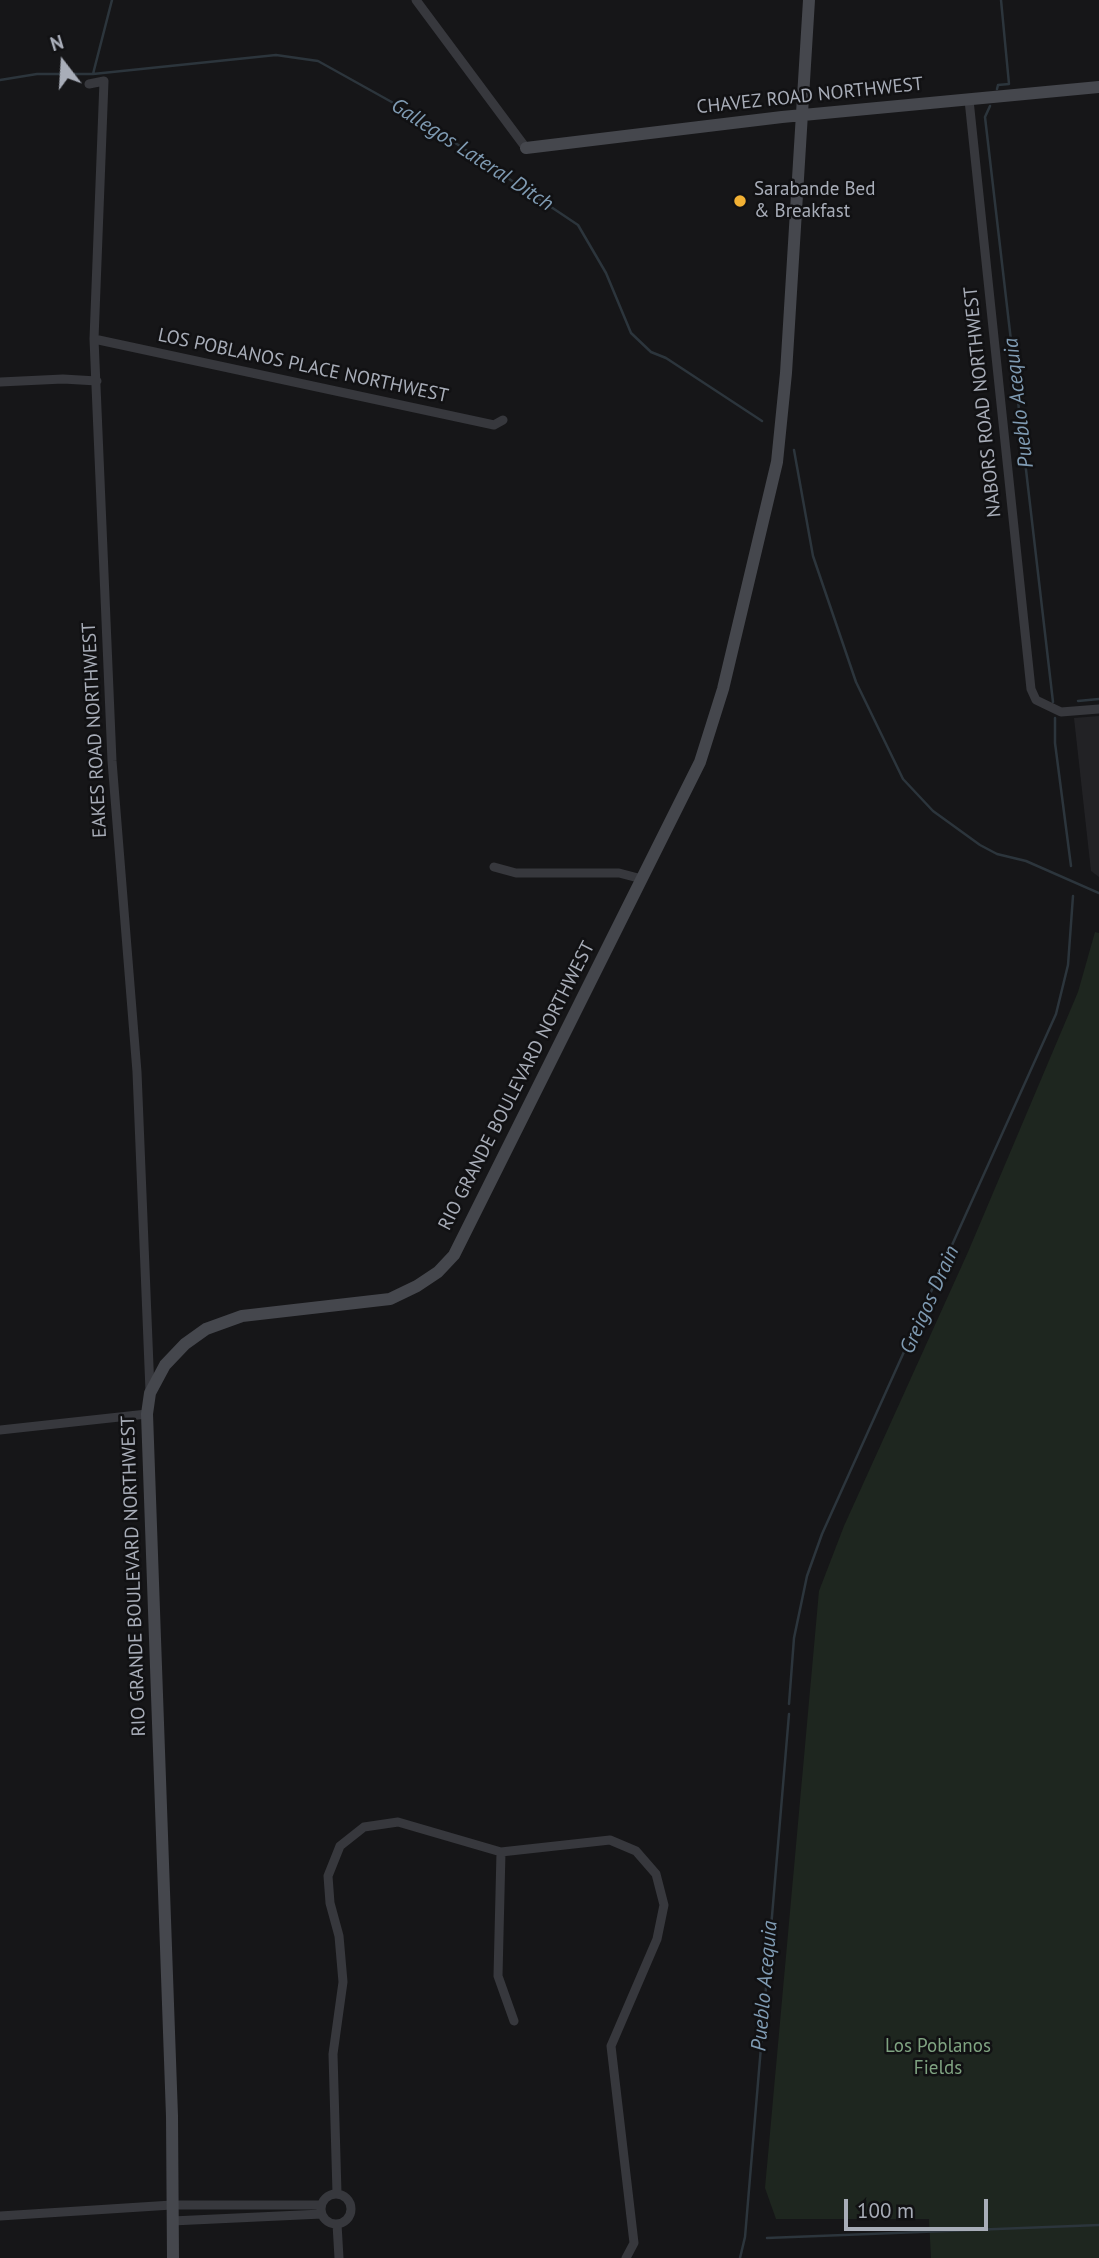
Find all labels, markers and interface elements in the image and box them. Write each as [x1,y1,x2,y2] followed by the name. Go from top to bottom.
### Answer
[28,28,98,98] north arrow
[47,30,66,56] text: N
[696,73,924,119] street label: CHAVEZ ROAD NORTHWEST
[386,93,558,217] water label: Gallegos Lateral Ditch
[754,179,875,223] place label: Sarabande Bed & Breakfast
[732,193,748,209] marker: Sarabande Bed & Breakfast
[960,286,1006,518] street label: NABORS ROAD NORTHWEST
[156,324,450,408] street label: LOS POBLANOS PLACE NORTHWEST
[999,337,1039,469] water label: Pueblo Acequia
[78,622,112,838] street label: EAKES ROAD NORTHWEST
[434,938,600,1234] street label: RIO GRANDE BOULEVARD NORTHWEST
[895,1242,965,1358] water label: Greigos Drain
[117,1415,151,1737] street label: RIO GRANDE BOULEVARD NORTHWEST
[747,1920,783,2052] water label: Pueblo Acequia
[885,2036,991,2080] park label: Los Poblanos Fields
[847,2184,990,2228] scale bar
[857,2197,914,2224] text: 100 m

